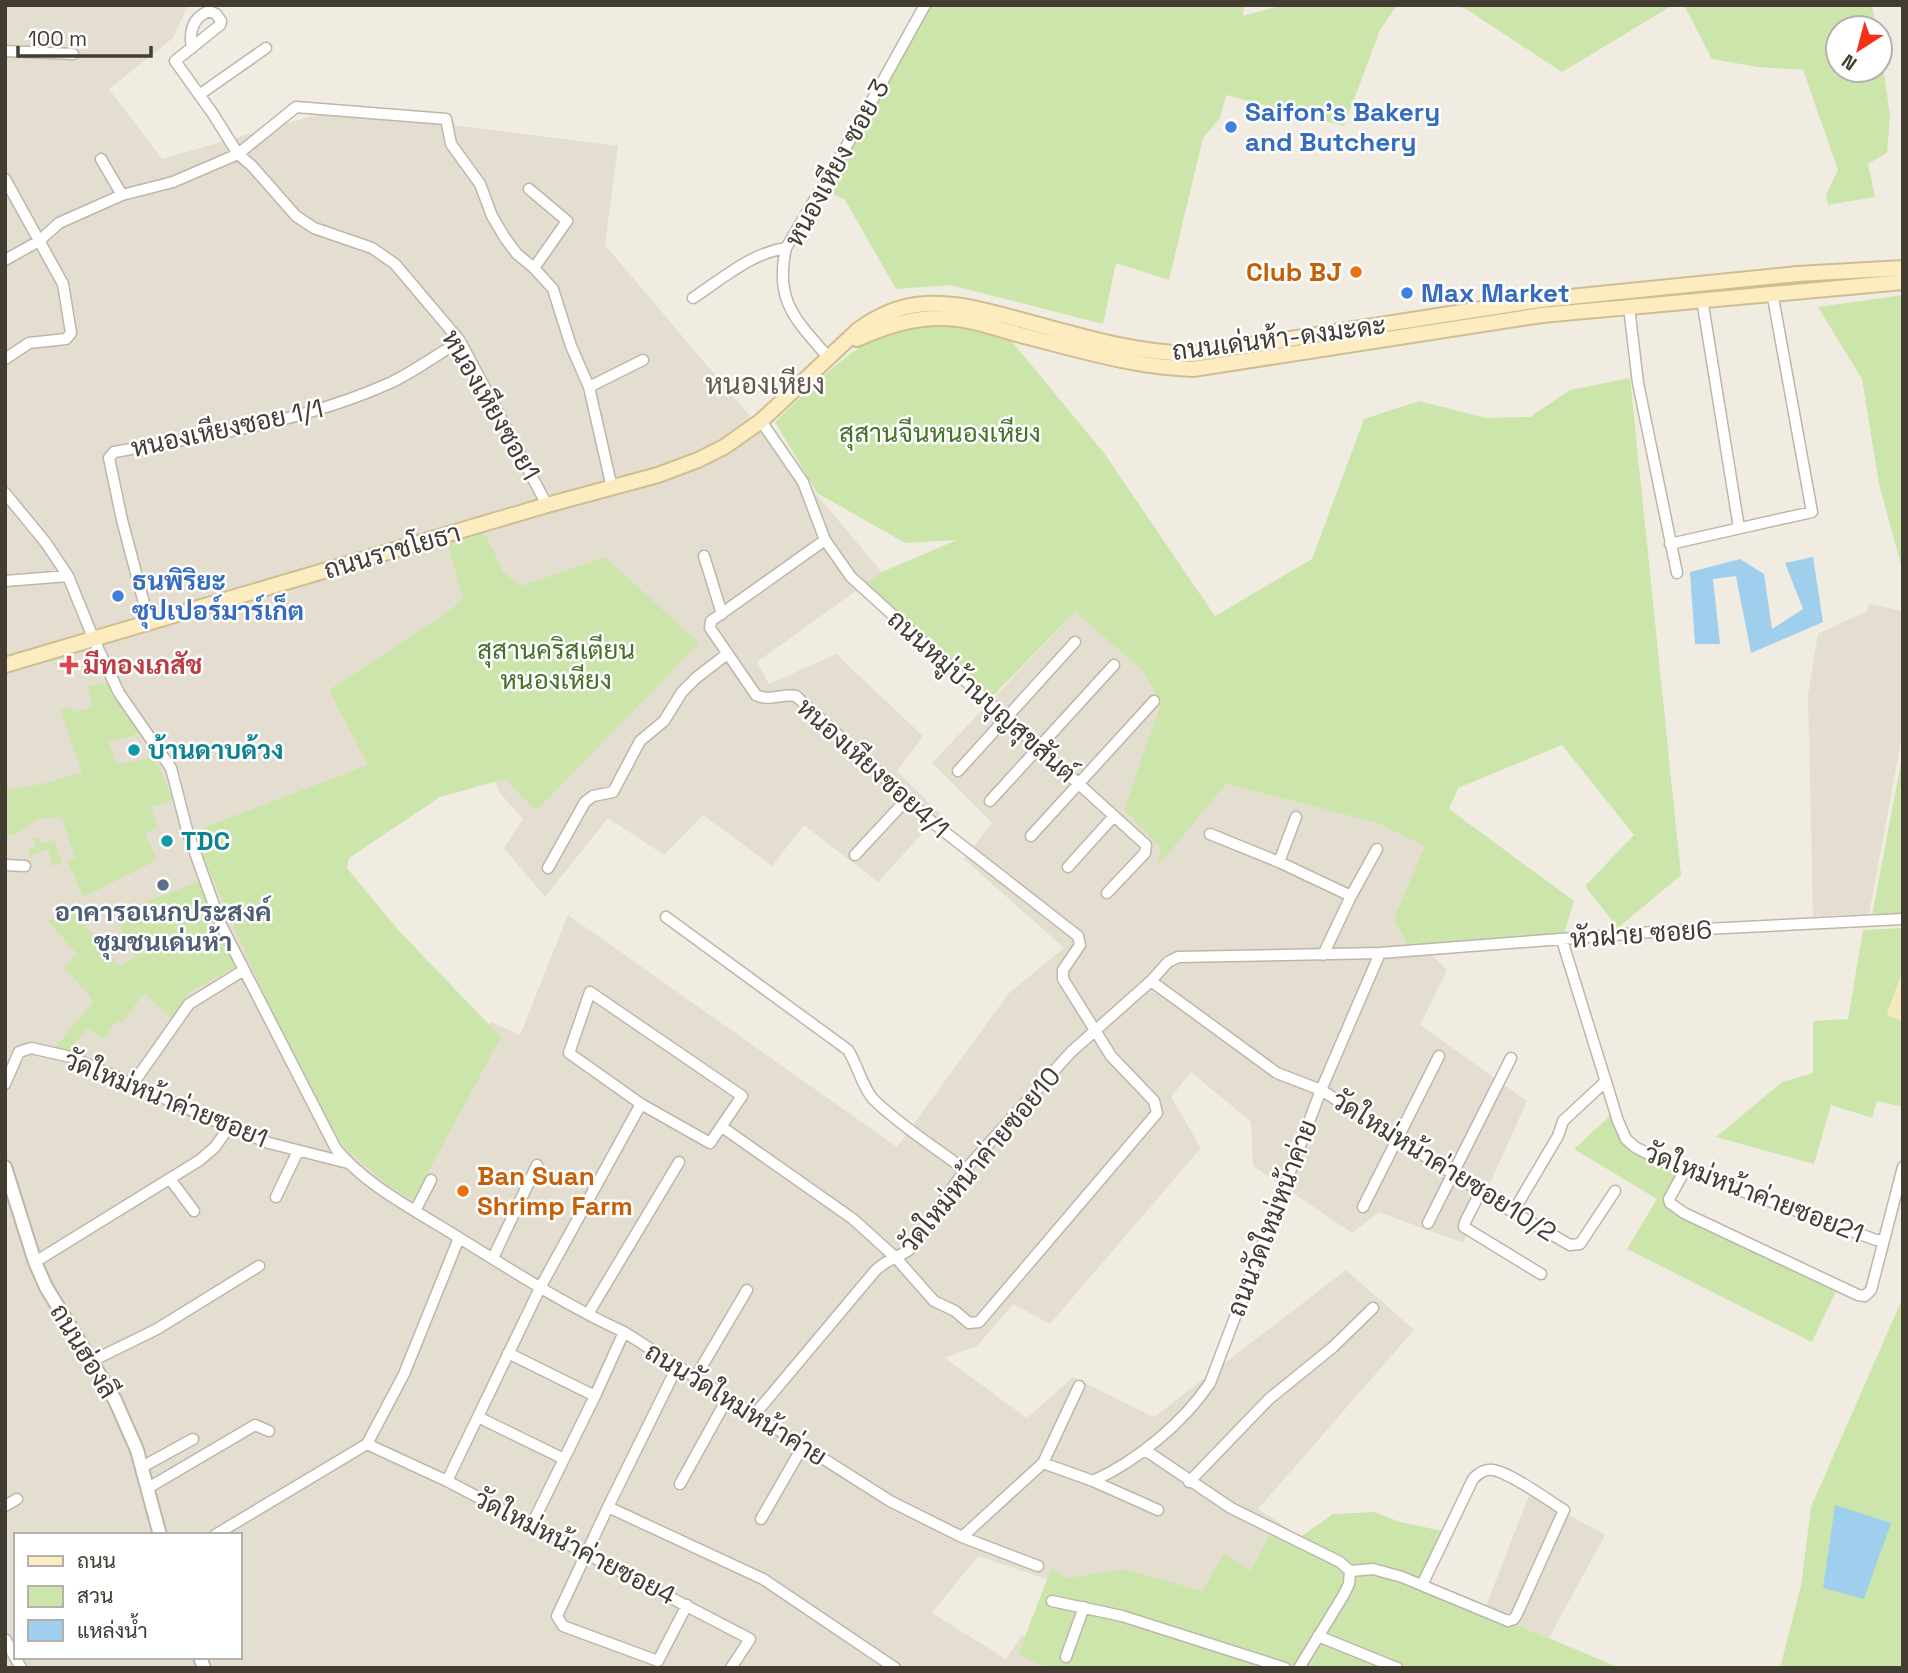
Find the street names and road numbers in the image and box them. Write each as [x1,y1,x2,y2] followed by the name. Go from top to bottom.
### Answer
[777,73,897,253] street label: หนองเหียง ซอย 3
[1170,308,1388,368] street label: ถนนเด่นห้า-ดงมะดะ
[434,324,548,486] street label: หนองเหียงซอย1
[128,391,326,465] street label: หนองเหียงซอย 1/1
[320,515,464,587] street label: ถนนราชโยธา
[880,602,1084,791] street label: ถนนหมู่บ้านบุญสุขสันต์
[789,690,957,846] street label: หนองเหียงซอย4/1
[1569,912,1713,956] street label: หัวฝาย ซอย6
[59,1043,273,1155] street label: วัดใหม่หน้าค่ายซอย1
[892,1060,1068,1260] street label: วัดใหม่หน้าค่ายซอย10
[1325,1083,1563,1249] street label: วัดใหม่หน้าค่ายซอย10/2
[1219,1115,1325,1321] street label: ถนนวัดใหม่หน้าค่าย
[1639,1135,1869,1251] street label: วัดใหม่หน้าค่ายซอย21
[42,1297,126,1405] street label: ถนนฮ่องลี
[639,1334,833,1474] street label: ถนนวัดใหม่หน้าค่าย
[468,1481,682,1613] street label: วัดใหม่หน้าค่ายซอย4

